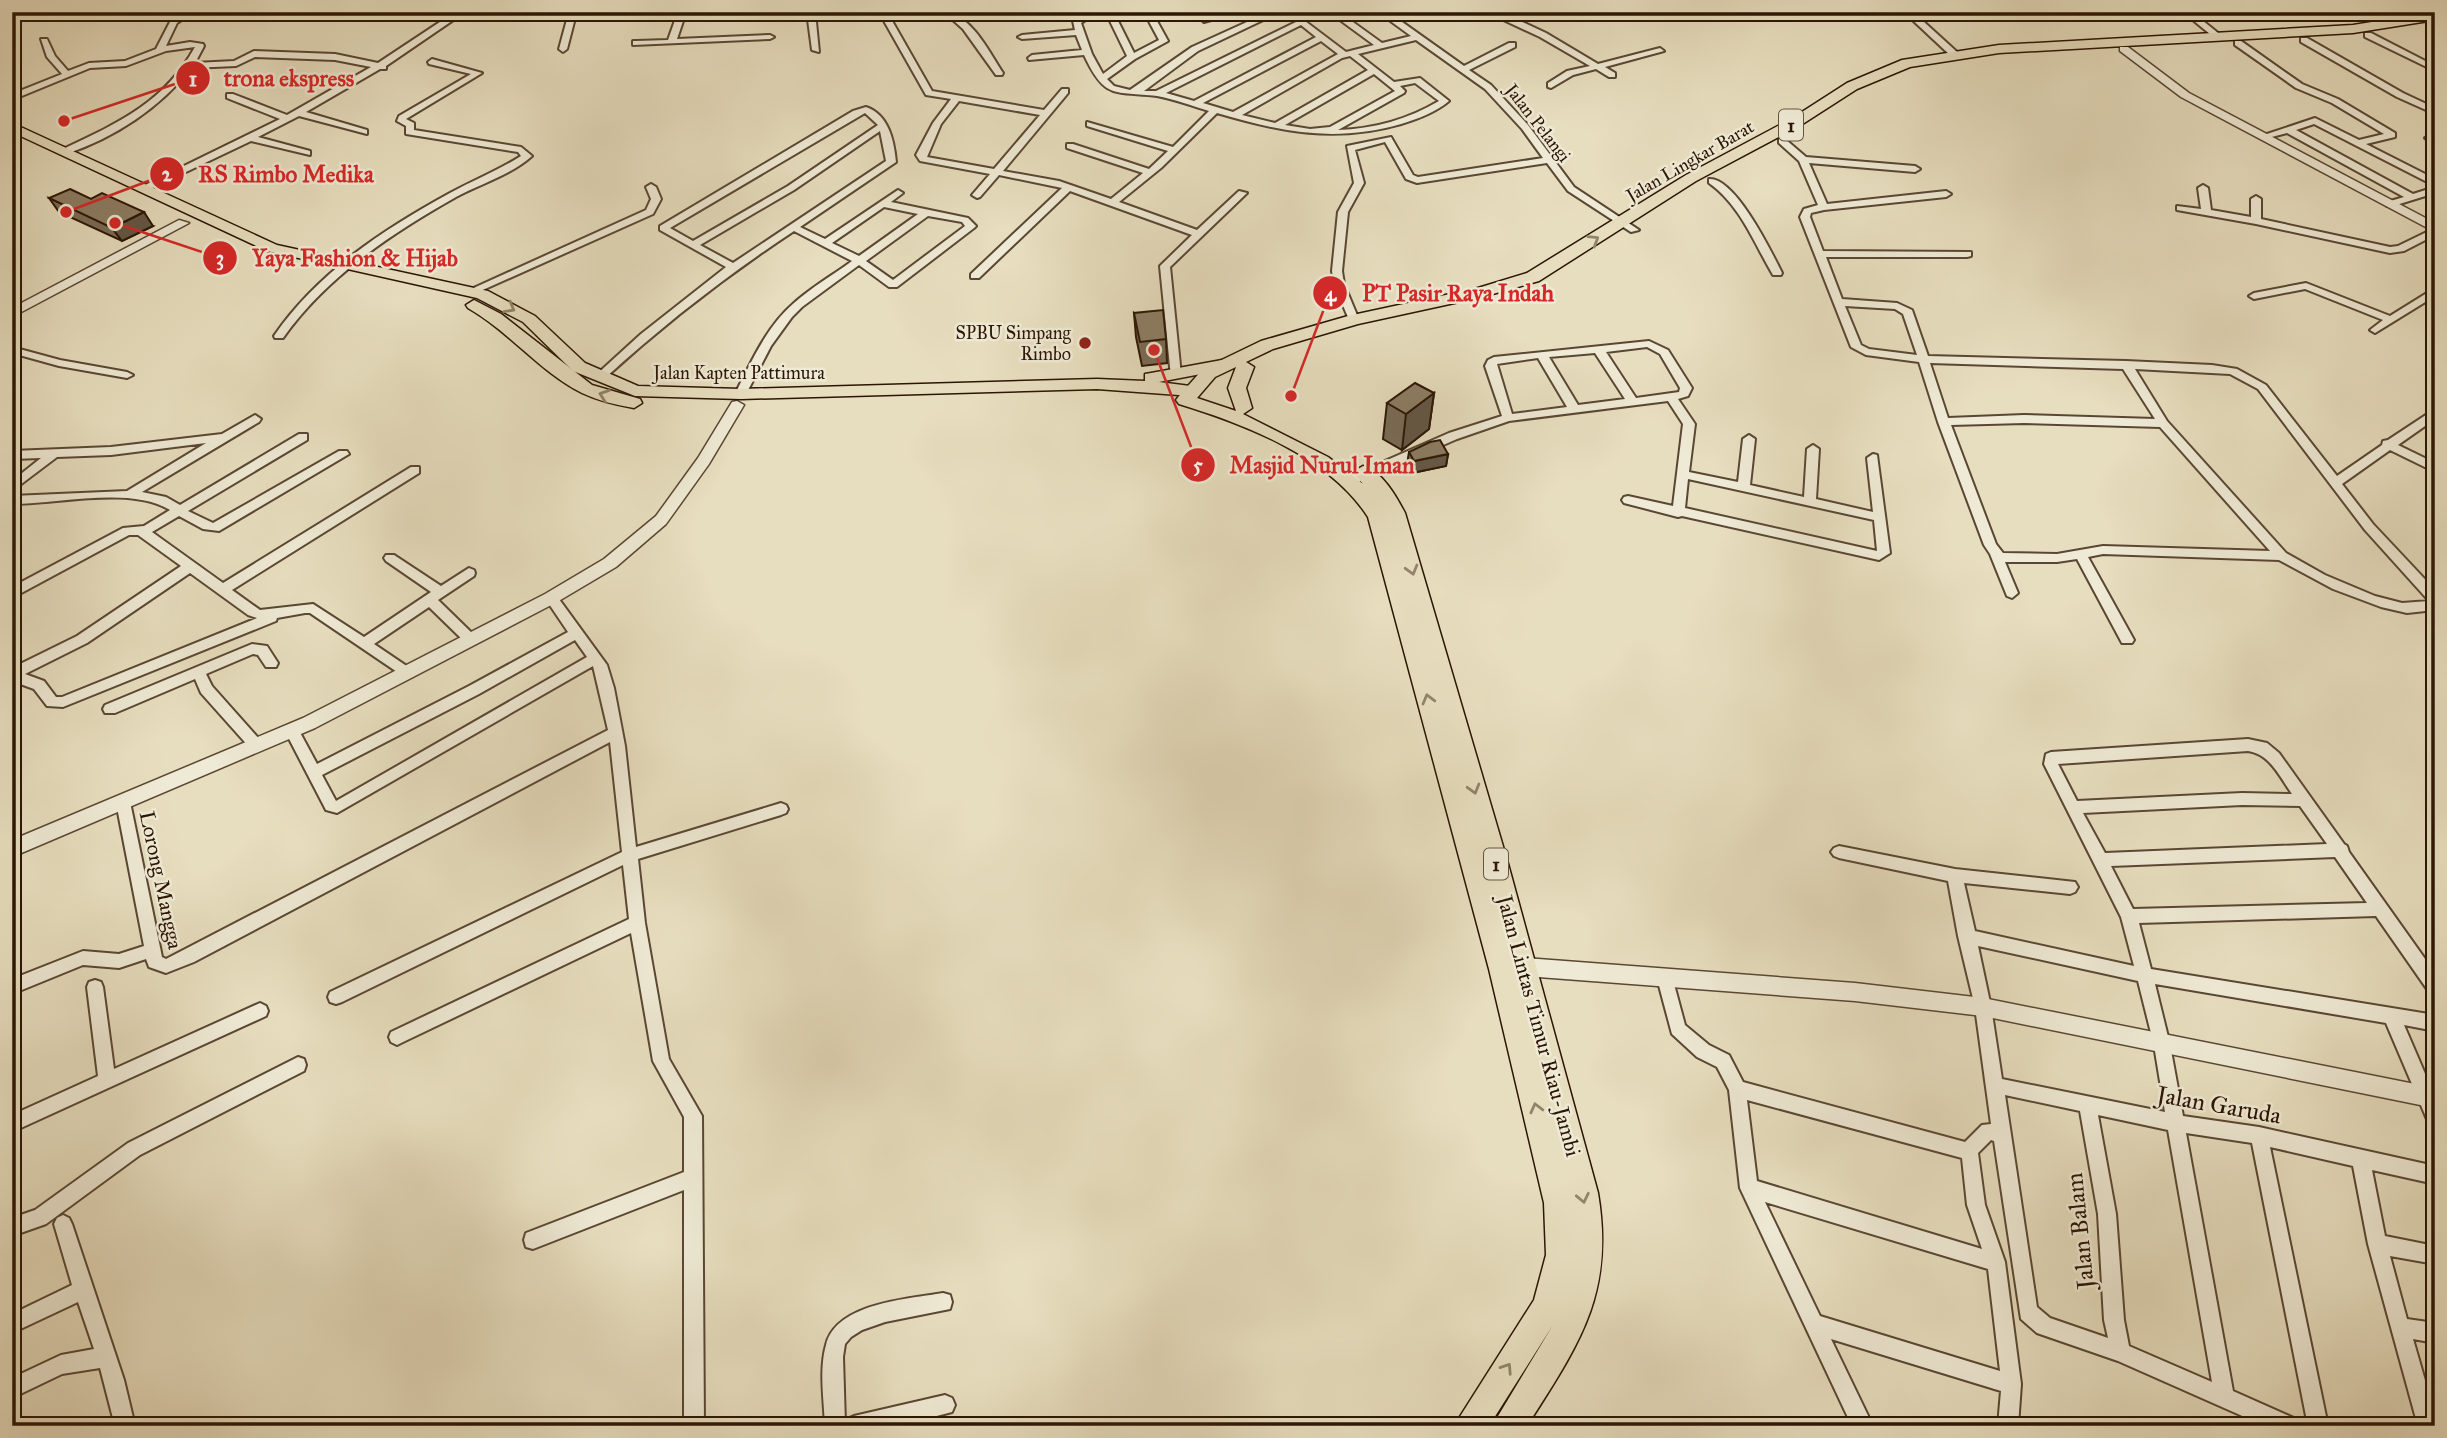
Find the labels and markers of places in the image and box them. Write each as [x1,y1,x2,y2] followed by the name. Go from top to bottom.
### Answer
[175,56,369,100] callout: trona ekspress
[149,152,388,196] callout: RS Rimbo Medika
[203,236,472,280] callout: Yaya Fashion & Hijab
[1312,271,1568,315] callout: PT Pasir Raya Indah
[955,322,1072,365] place label: SPBU Simpang Rimbo
[1077,335,1093,351] marker: SPBU Simpang Rimbo
[1181,443,1429,487] callout: Masjid Nurul Iman

